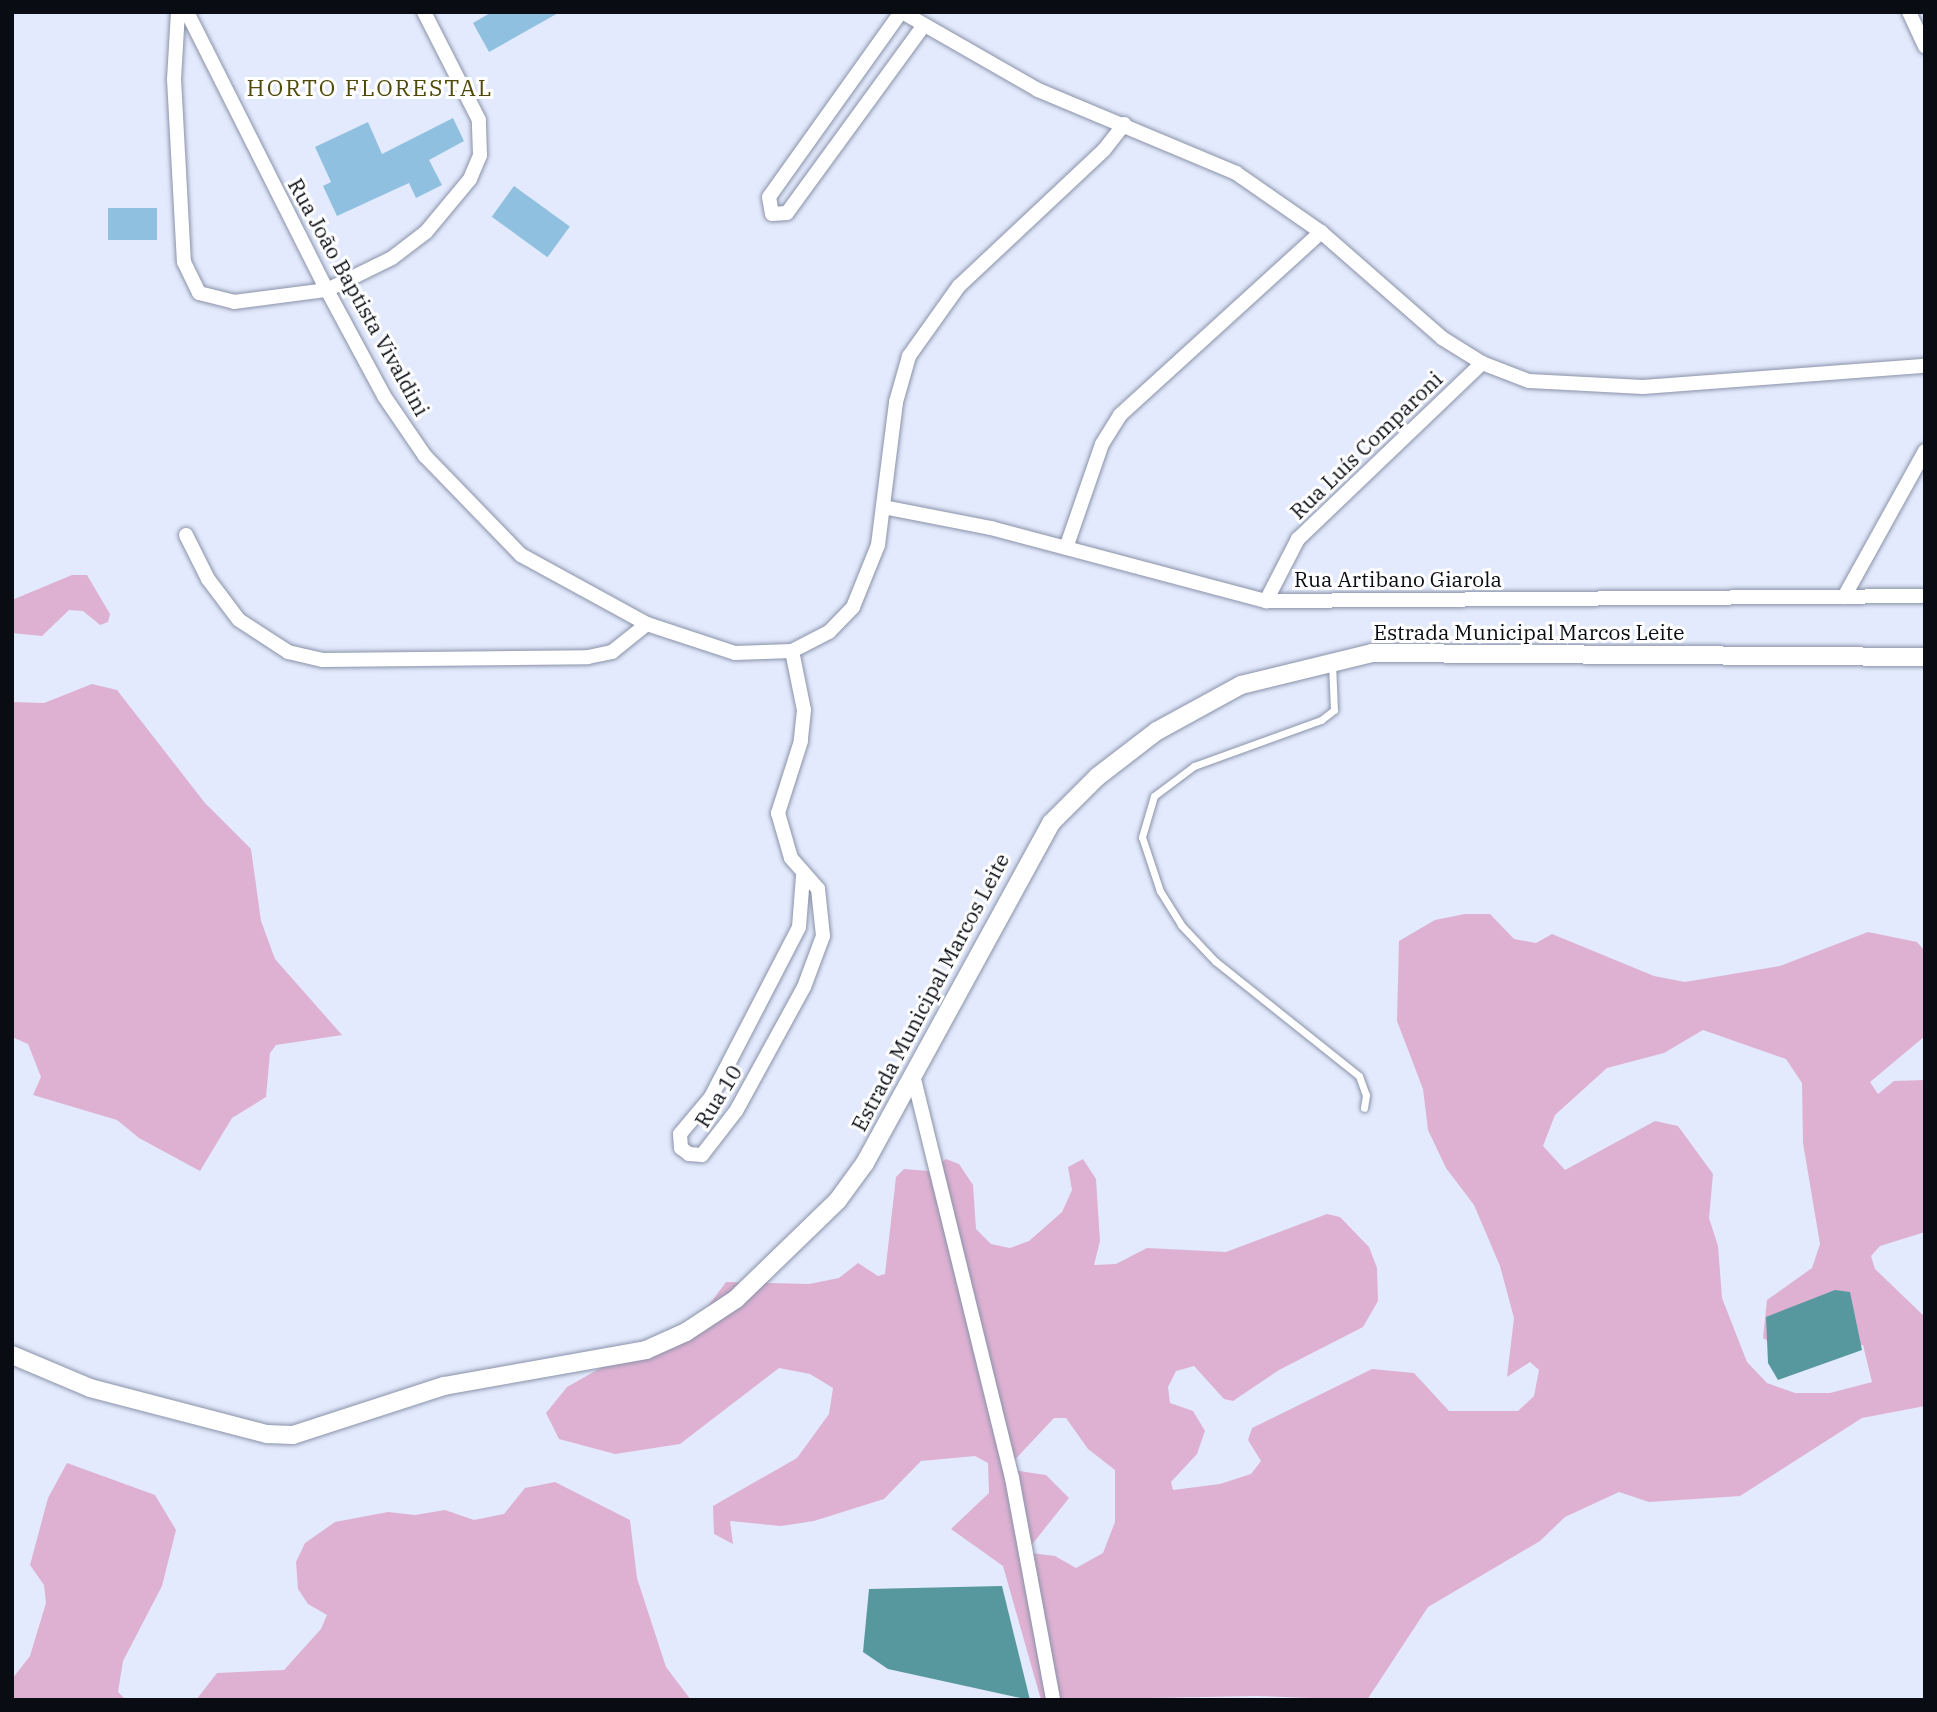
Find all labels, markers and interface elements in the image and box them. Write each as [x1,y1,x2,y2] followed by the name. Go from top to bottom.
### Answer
[248,73,492,101] district label: HORTO FLORESTAL
[283,174,435,420] street label: Rua João Baptista Vivaldini
[1285,366,1447,524] street label: Rua Luís Comparoni
[1294,566,1502,592] street label: Rua Artibano Giarola
[1373,619,1685,645] street label: Estrada Municipal Marcos Leite
[846,849,1014,1135] street label: Estrada Municipal Marcos Leite
[689,1060,747,1132] street label: Rua 10

